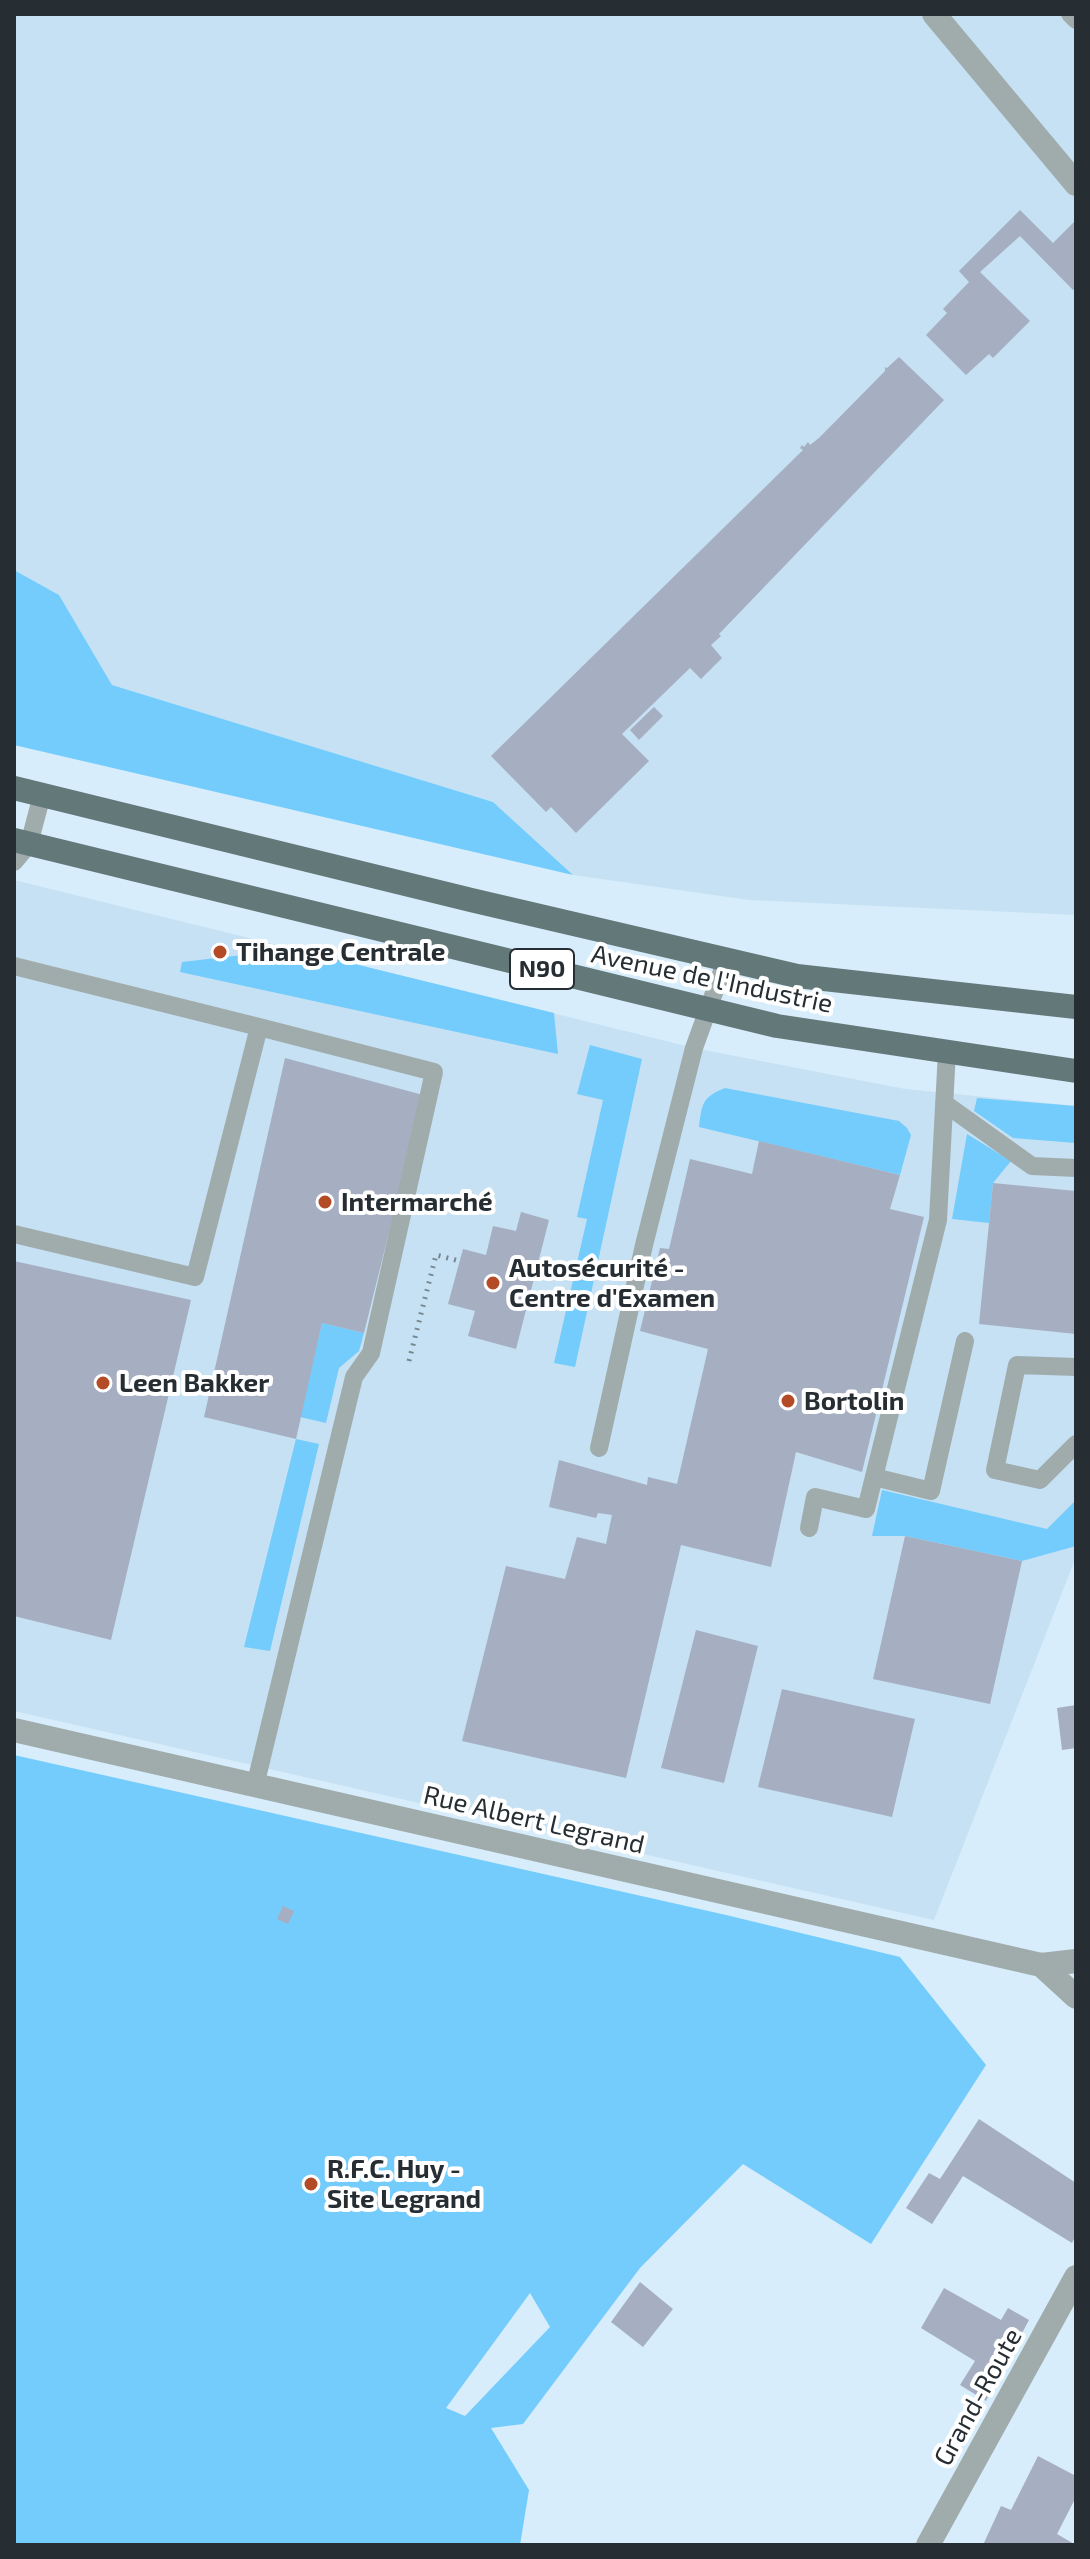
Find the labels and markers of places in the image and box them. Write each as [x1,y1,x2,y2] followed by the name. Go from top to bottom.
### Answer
[236,936,445,968] place label: Tihange Centrale
[211,943,229,961] marker: Tihange Centrale
[341,1186,493,1218] place label: Intermarché
[316,1193,334,1211] marker: Intermarché
[509,1252,715,1314] place label: Autosécurité - Centre d'Examen
[484,1274,502,1292] marker: Autosécurité - Centre d'Examen
[119,1367,269,1399] place label: Leen Bakker
[94,1374,112,1392] marker: Leen Bakker
[804,1385,904,1417] place label: Bortolin
[779,1392,797,1410] marker: Bortolin
[327,2153,481,2214] place label: R.F.C. Huy - Site Legrand
[302,2175,320,2193] marker: R.F.C. Huy - Site Legrand

